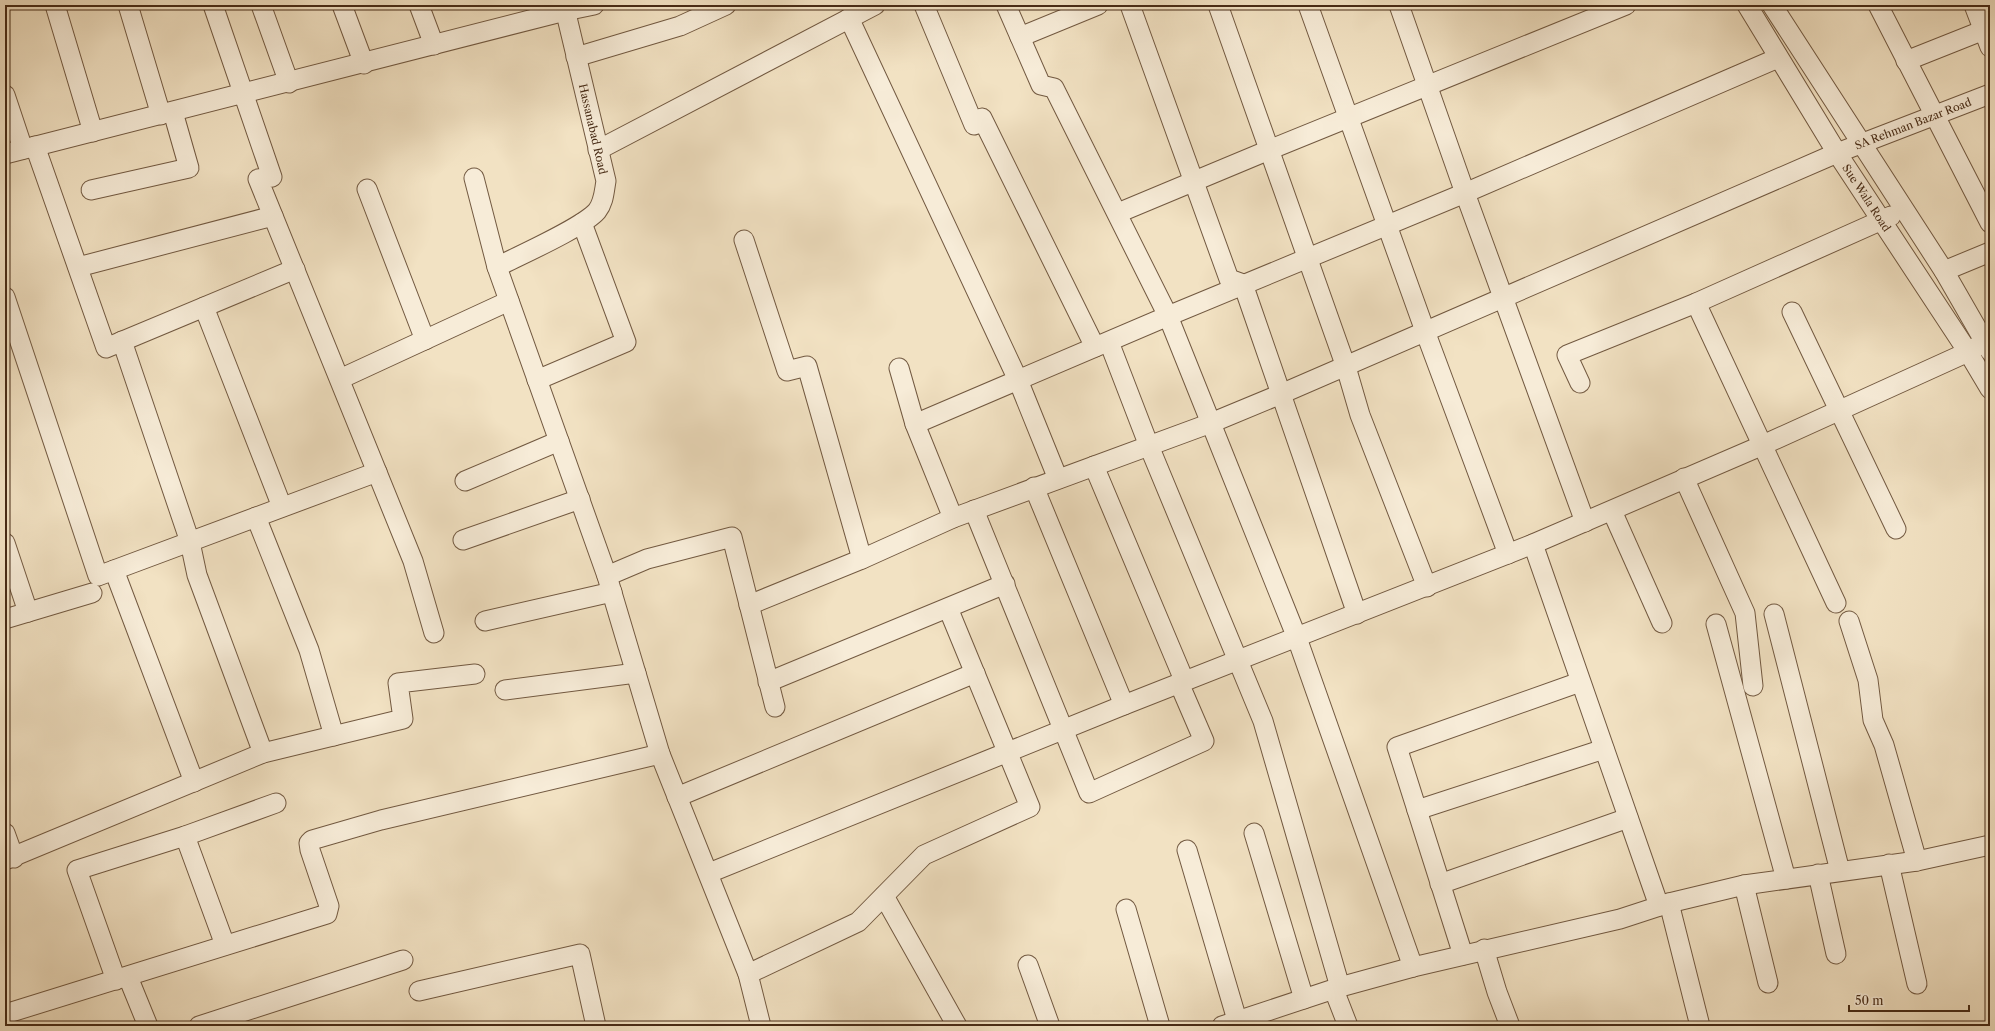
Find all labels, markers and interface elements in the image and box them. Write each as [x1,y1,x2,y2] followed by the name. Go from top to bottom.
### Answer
[576,82,610,176] street label: Hassanabad Road
[1853,95,1974,152] street label: SA Rehman Bazar Road
[1839,161,1894,235] street label: Sue Wala Road
[1849,987,1969,1013] scale bar
[1855,993,1884,1008] text: 50 m

